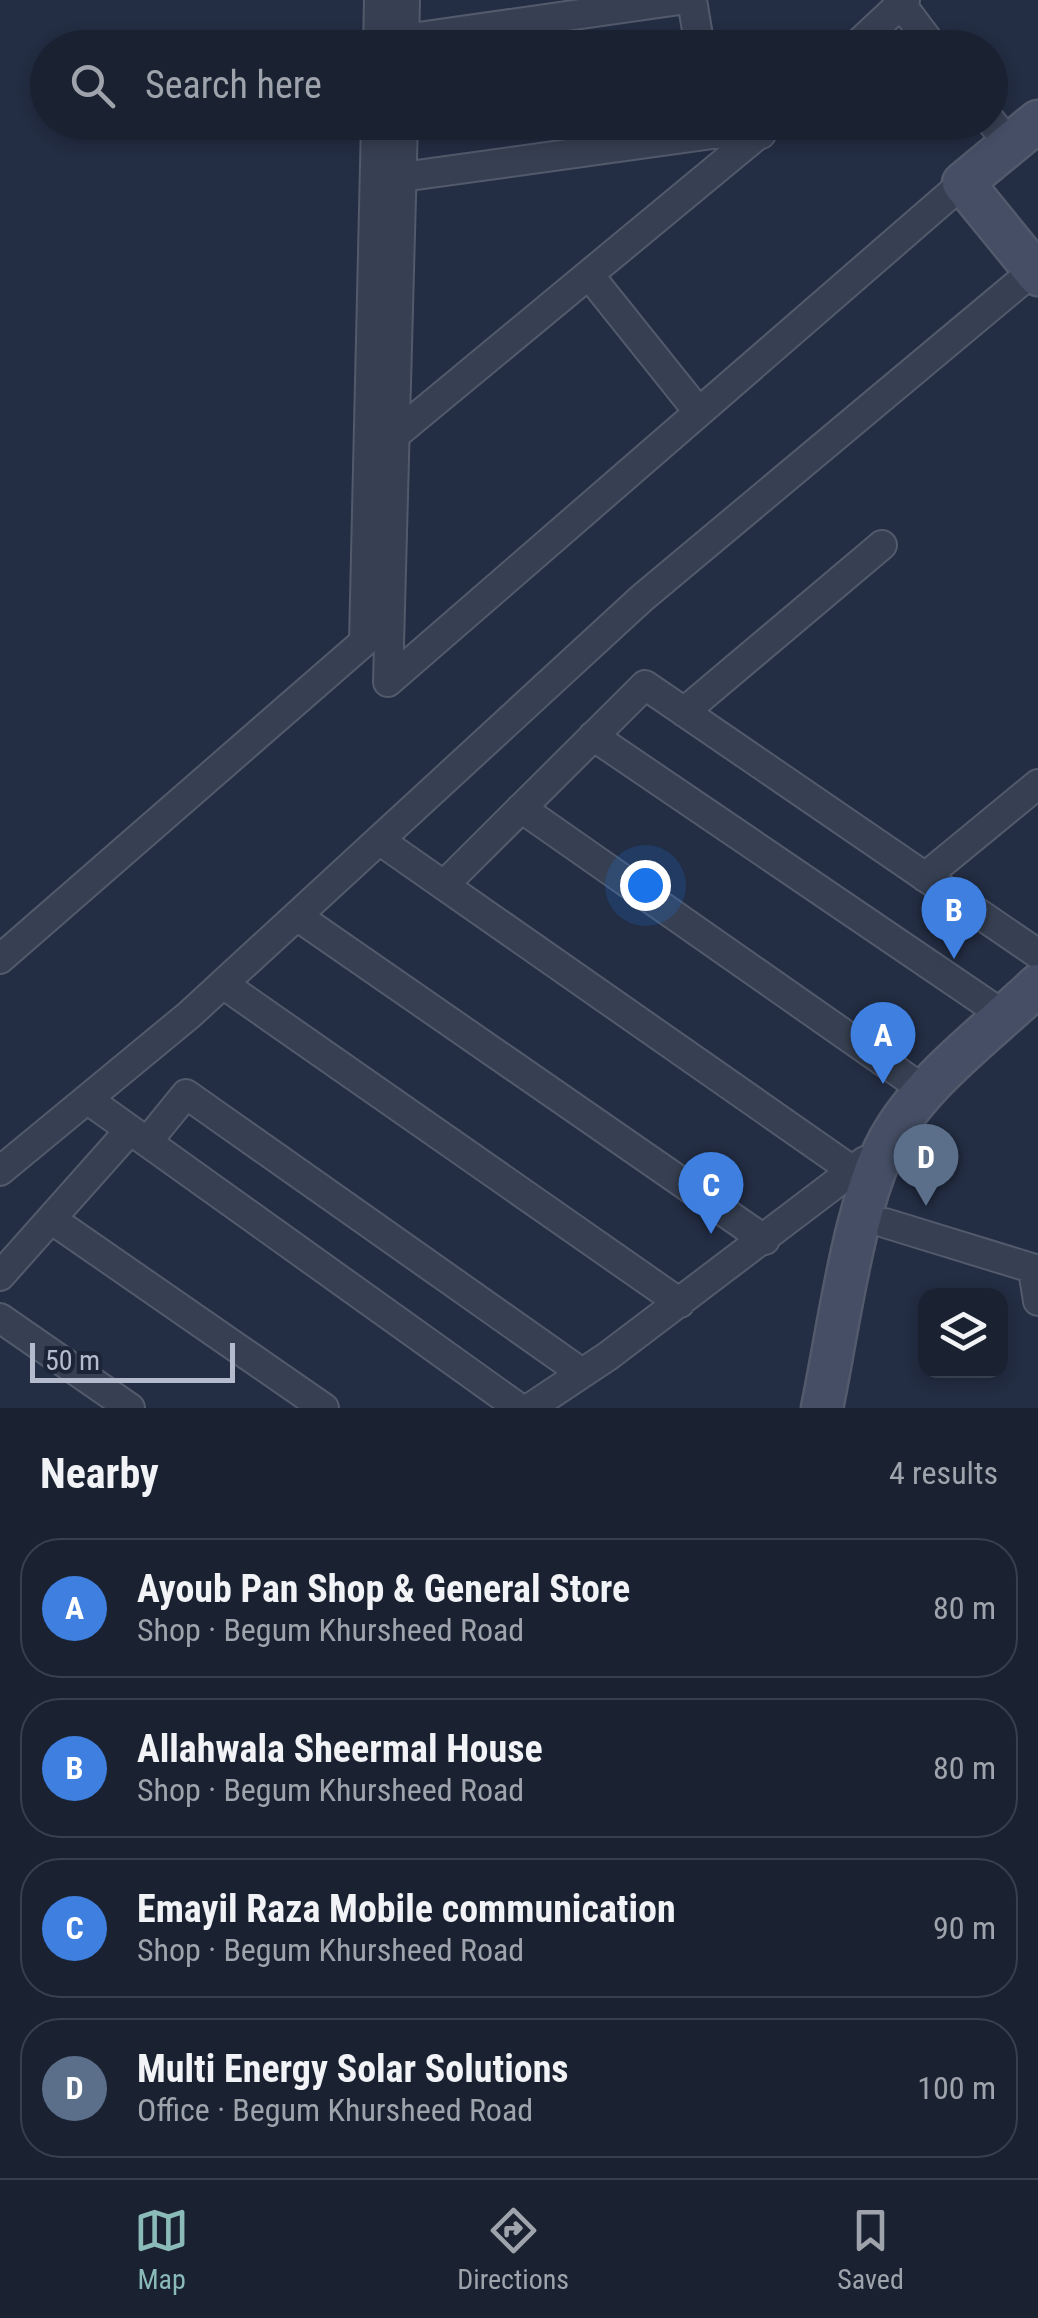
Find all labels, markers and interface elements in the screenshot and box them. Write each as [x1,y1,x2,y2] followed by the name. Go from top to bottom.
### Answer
[30,30,1008,140] search box
[65,58,120,113] icon: search
[145,63,322,107] text: Search here
[620,860,671,911] your location
[922,876,986,959] pin: B
[850,1002,916,1084] pin: A
[894,1124,958,1206] pin: D
[678,1152,744,1234] pin: C
[918,1288,1008,1378] map controls
[918,1288,1008,1378] button: layers
[30,1338,235,1382] scale bar
[45,1344,100,1377] text: 50 m
[40,1449,159,1498] text: Nearby
[889,1454,998,1492] text: 4 results
[137,1567,630,1611] text: Ayoub Pan Shop & General Store
[65,1589,84,1627] text: A
[933,1589,996,1627] text: 80 m
[137,1611,524,1649] text: Shop · Begum Khursheed Road
[137,1727,543,1771] text: Allahwala Sheermal House
[66,1749,83,1787] text: B
[933,1749,996,1787] text: 80 m
[137,1771,524,1809] text: Shop · Begum Khursheed Road
[137,1887,676,1931] text: Emayil Raza Mobile communication
[65,1909,84,1947] text: C
[933,1909,996,1947] text: 90 m
[137,1931,524,1969] text: Shop · Begum Khursheed Road
[137,2047,569,2091] text: Multi Energy Solar Solutions
[65,2069,84,2107] text: D
[917,2069,996,2107] text: 100 m
[137,2091,533,2129] text: Office · Begum Khursheed Road
[134,2203,189,2296] tab: Map
[457,2203,569,2296] tab: Directions
[837,2203,904,2296] tab: Saved

